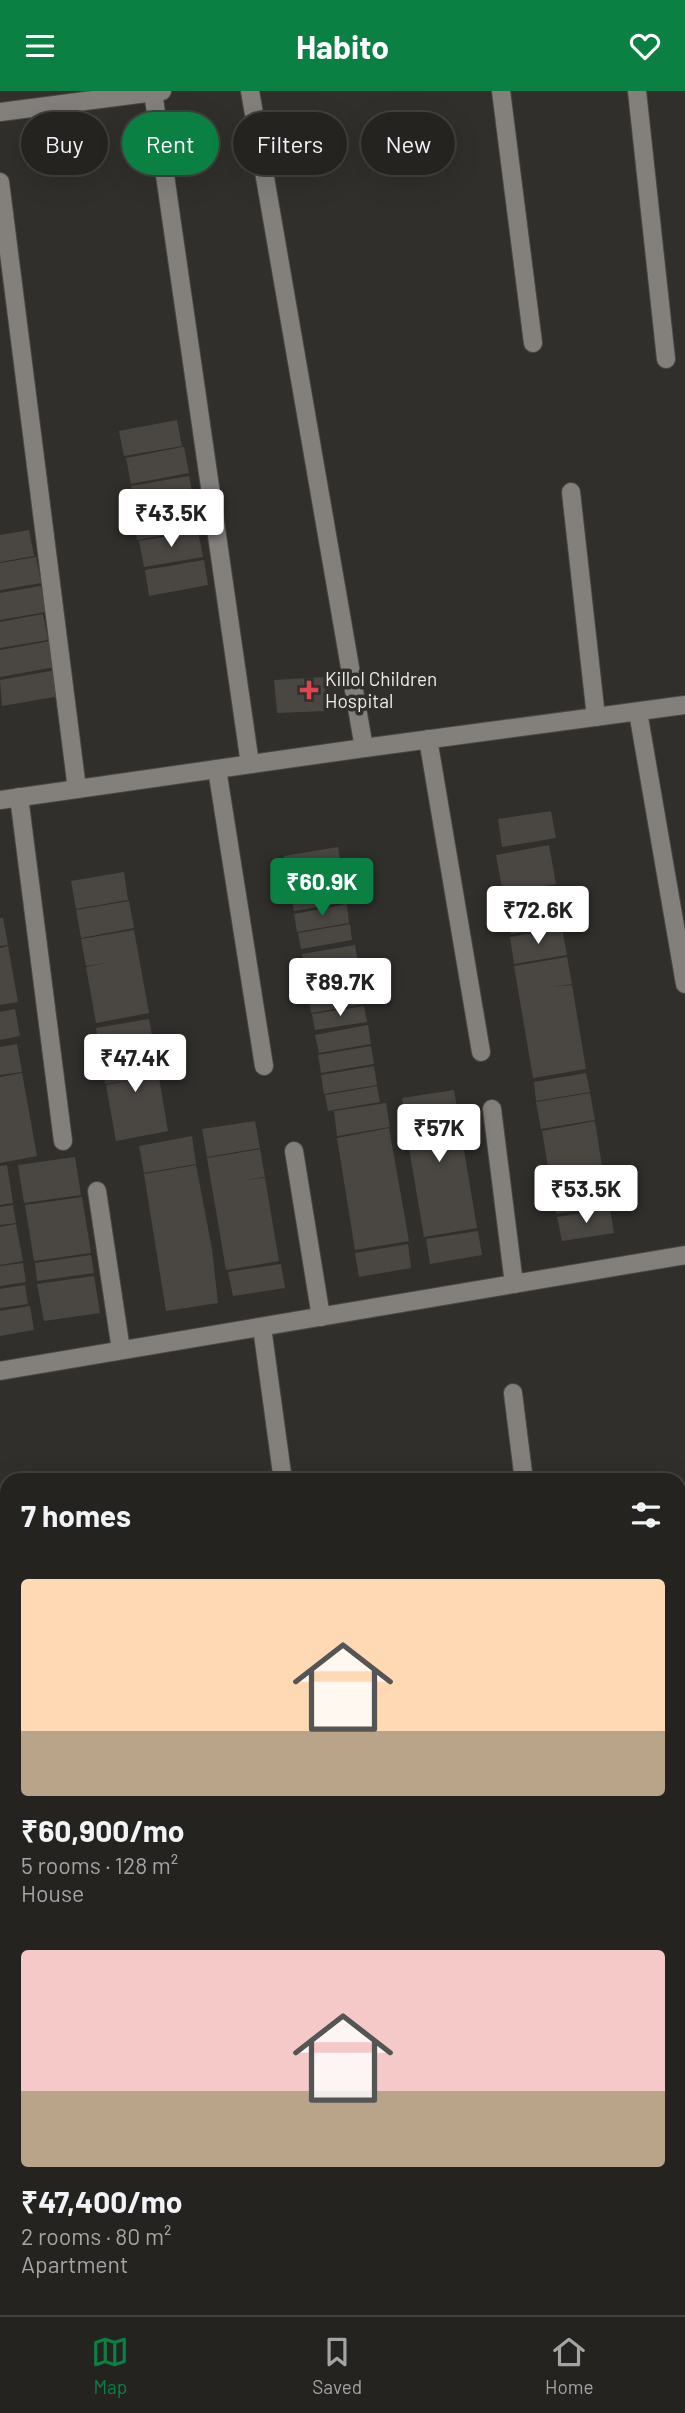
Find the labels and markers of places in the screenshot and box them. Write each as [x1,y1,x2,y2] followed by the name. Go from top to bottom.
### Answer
[114,489,228,549] pin: ₹43.5K
[325,667,437,712] place label: Killol Children Hospital
[299,680,319,700] marker: Killol Children Hospital
[265,859,379,918] pin: ₹60.9K
[481,887,595,946] pin: ₹72.6K
[283,958,397,1018] pin: ₹89.7K
[78,1035,192,1094] pin: ₹47.4K
[398,1105,480,1164] pin: ₹57K
[529,1165,643,1225] pin: ₹53.5K

